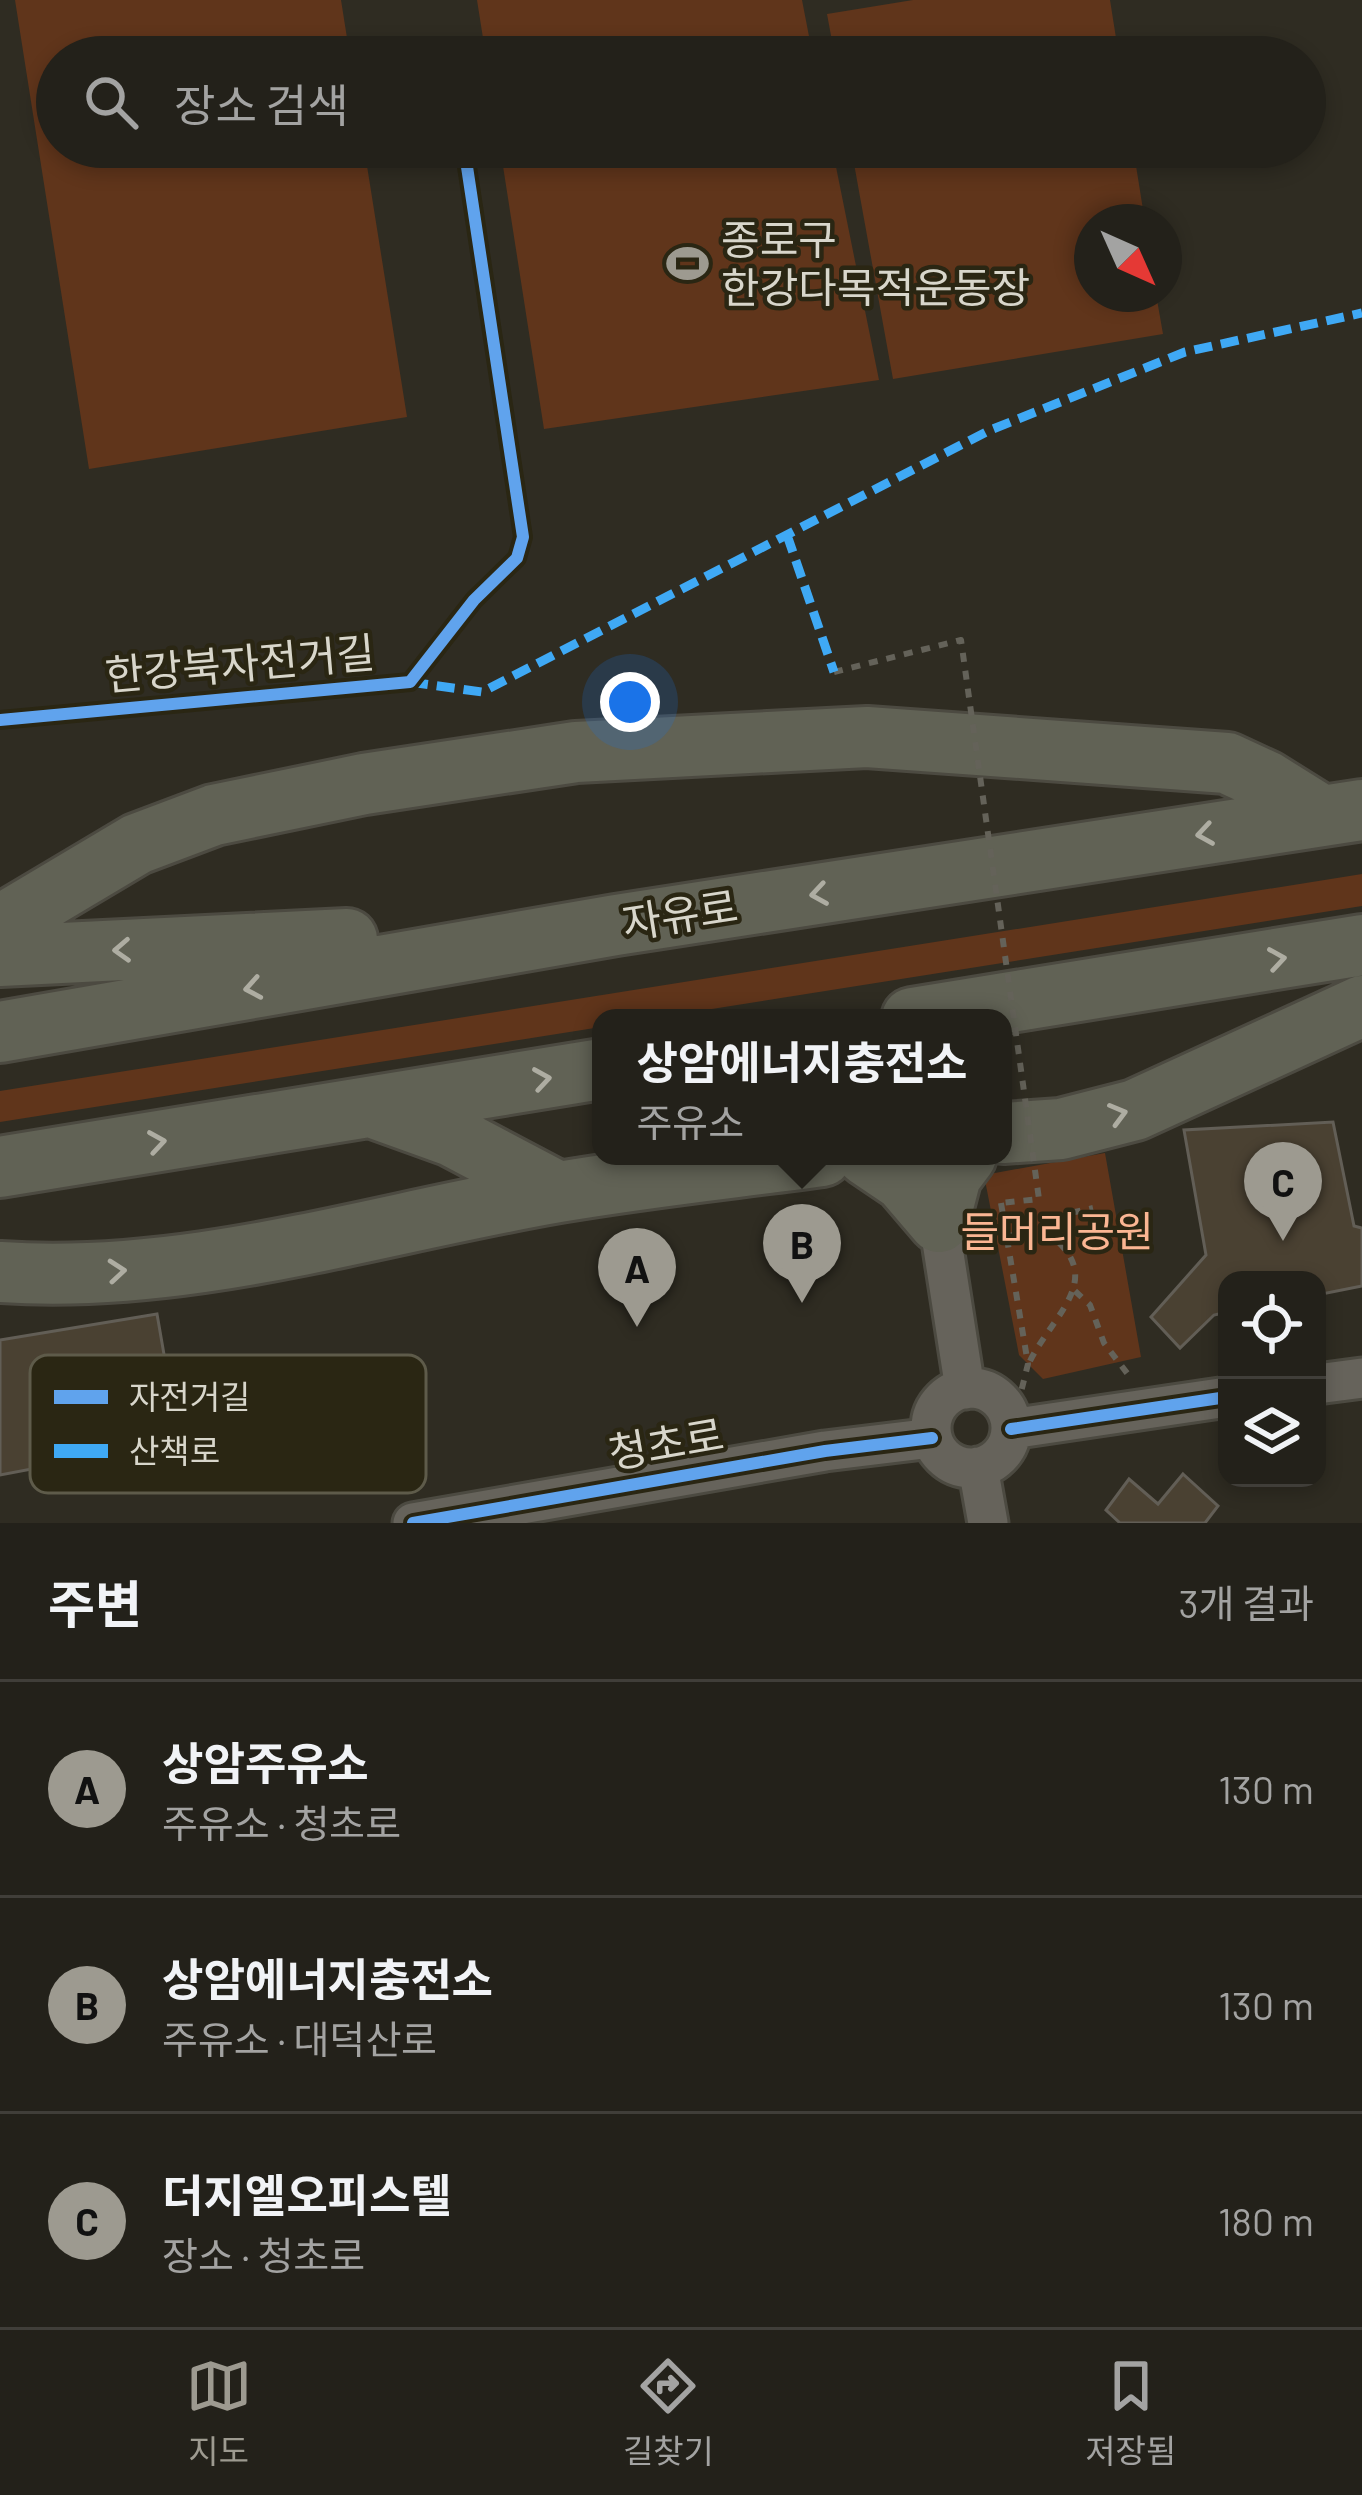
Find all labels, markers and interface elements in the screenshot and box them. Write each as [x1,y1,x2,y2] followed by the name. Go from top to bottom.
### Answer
[36,36,1326,168] search box
[78,69,144,135] icon: search
[174,77,349,131] text: 장소 검색
[1074,204,1182,312] north arrow
[721,213,1030,311] place label: 종로구 한강다목적운동장
[664,241,710,287] sports icon: 종로구 한강다목적운동장
[103,625,377,699] street label: 한강북자전거길
[600,672,660,732] your location
[1195,820,1215,846] one-way arrow
[619,879,741,947] street label: 자유로
[810,880,830,905] one-way arrow
[112,937,131,963] one-way arrow
[1266,947,1286,972] one-way arrow
[243,974,263,1000] one-way arrow
[592,1009,1012,1165] popup
[636,1034,968,1088] text: 상암에너지충전소
[532,1067,552,1092] one-way arrow
[636,1098,744,1145] text: 주유소
[1107,1104,1128,1129] one-way arrow
[147,1130,167,1155] one-way arrow
[1244,1142,1322,1241] pin: C
[763,1204,841,1303] pin: B
[960,1205,1154,1255] park label: 들머리공원
[598,1228,676,1327] pin: A
[108,1258,127,1284] one-way arrow
[1218,1271,1326,1487] map controls
[1218,1271,1326,1379] button: locate
[30,1355,426,1493] legend
[129,1376,250,1416] text: 자전거길
[1218,1379,1326,1487] button: layers
[604,1407,727,1477] street label: 청초로
[129,1430,220,1470] text: 산책로
[48,1572,142,1633] text: 주변
[1178,1579,1314,1626] text: 3개 결과
[162,1735,369,1789] text: 상암주유소
[74,1765,100,1812] text: A
[1218,1765,1314,1812] text: 130 m
[162,1799,401,1846] text: 주유소 · 청초로
[162,1951,493,2005] text: 상암에너지충전소
[75,1981,99,2028] text: B
[1218,1981,1314,2028] text: 130 m
[162,2015,437,2062] text: 주유소 · 대덕산로
[162,2167,452,2221] text: 더지엘오피스텔
[75,2197,99,2244] text: C
[1218,2197,1314,2244] text: 180 m
[162,2231,365,2278] text: 장소 · 청초로
[186,2353,252,2473] tab: 지도
[623,2353,714,2473] tab: 길찾기
[1085,2353,1176,2473] tab: 저장됨

